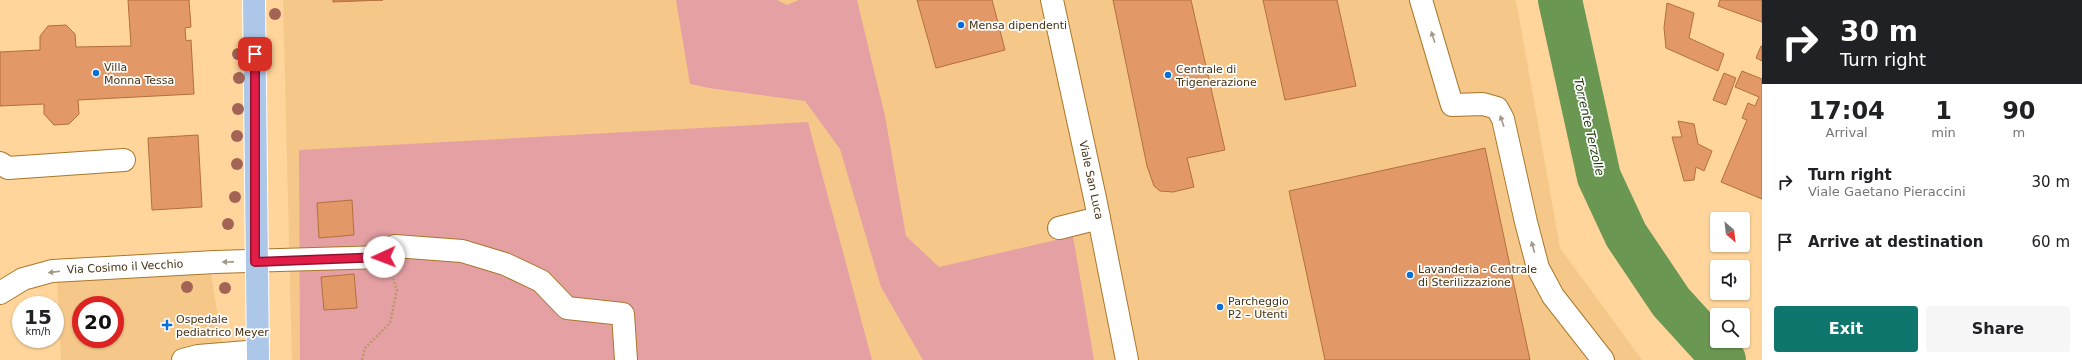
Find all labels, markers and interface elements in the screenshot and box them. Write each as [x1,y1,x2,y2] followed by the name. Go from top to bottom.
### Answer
[1840,15,1918,48] text: 30 m
[1774,16,1826,68] icon: right
[969,19,1067,32] place label: Mensa dipendenti
[956,20,966,30] marker: Mensa dipendenti
[1430,31,1436,43] one-way arrow
[238,37,272,71] pin
[244,43,266,65] icon: arrive
[1840,49,1926,70] text: Turn right
[104,61,174,87] place label: Villa Monna Tessa
[1175,63,1257,89] place label: Centrale di Trigenerazione
[91,68,101,78] marker: Villa Monna Tessa
[1163,70,1173,80] marker: Centrale di Trigenerazione
[1571,77,1607,177] water label: Torrente Terzolle
[1808,97,1885,125] text: 17:04
[1935,97,1952,125] text: 1
[2002,97,2036,125] text: 90
[1499,115,1505,127] one-way arrow
[1825,125,1868,140] text: Arrival
[1931,125,1956,140] text: min
[2013,125,2025,140] text: m
[1076,139,1106,221] street label: Viale San Luca
[1808,166,1892,184] text: Turn right
[1774,171,1796,193] icon: right
[2032,173,2070,191] text: 30 m
[1808,184,1966,199] text: Viale Gaetano Pieraccini
[1710,212,1750,252] north arrow
[1710,212,1750,348] map controls
[1774,231,1796,253] icon: arrive
[1808,233,1983,251] text: Arrive at destination
[2032,233,2070,251] text: 60 m
[363,236,405,278] position arrow
[1529,241,1535,254] one-way arrow
[66,257,184,277] street label: Via Cosimo il Vecchio
[221,259,234,265] one-way arrow
[1710,260,1750,300] button: sound
[1418,263,1537,289] place label: Lavanderia - Centrale di Sterilizzazione
[48,268,60,275] one-way arrow
[1405,270,1415,280] marker: Lavanderia - Centrale di Sterilizzazione
[1228,295,1289,321] place label: Parcheggio P2 – Utenti
[72,296,124,348] speed limit sign: 20
[1215,302,1225,312] marker: Parcheggio P2 – Utenti
[24,305,52,329] text: 15
[1774,306,1918,352] button: Exit
[1926,306,2070,352] button: Share
[1710,308,1750,348] button: search
[176,313,269,339] place label: Ospedale pediatrico Meyer
[161,319,173,331] marker: Ospedale pediatrico Meyer
[25,326,51,337] text: km/h

